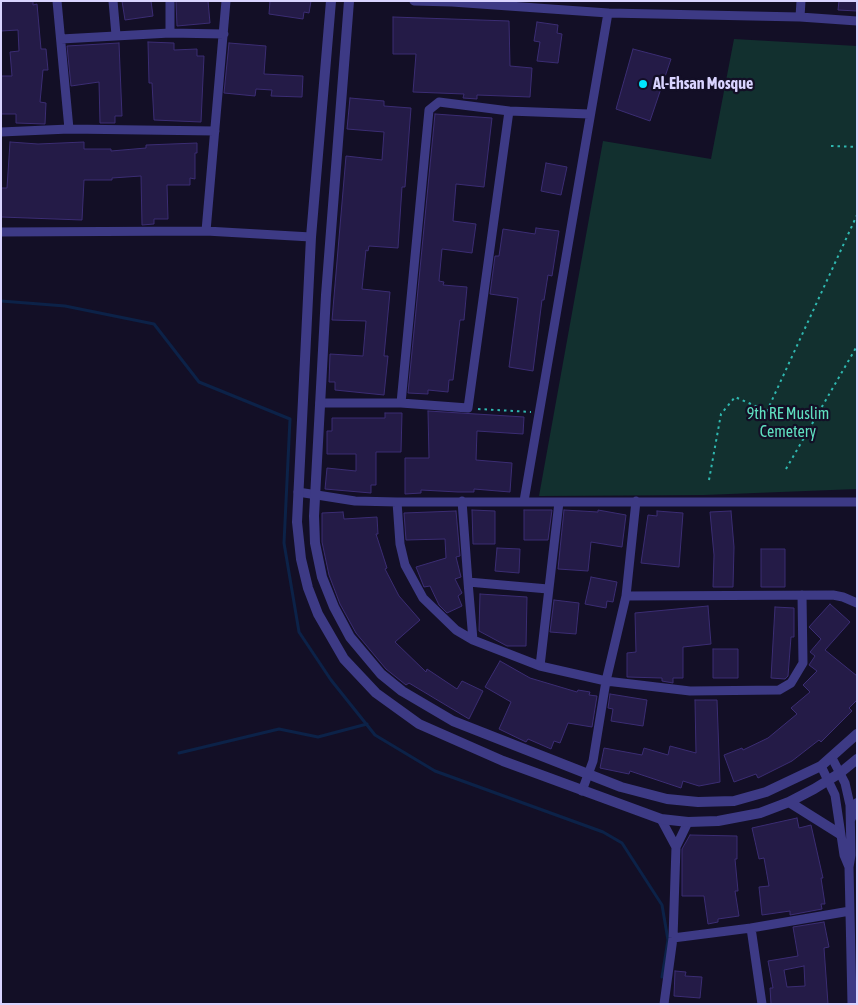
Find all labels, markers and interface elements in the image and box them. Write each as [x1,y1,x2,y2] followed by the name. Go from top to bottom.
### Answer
[653,74,753,94] place label: Al-Ehsan Mosque
[637,78,649,90] marker: Al-Ehsan Mosque
[747,404,829,442] park label: 9th RE Muslim Cemetery

